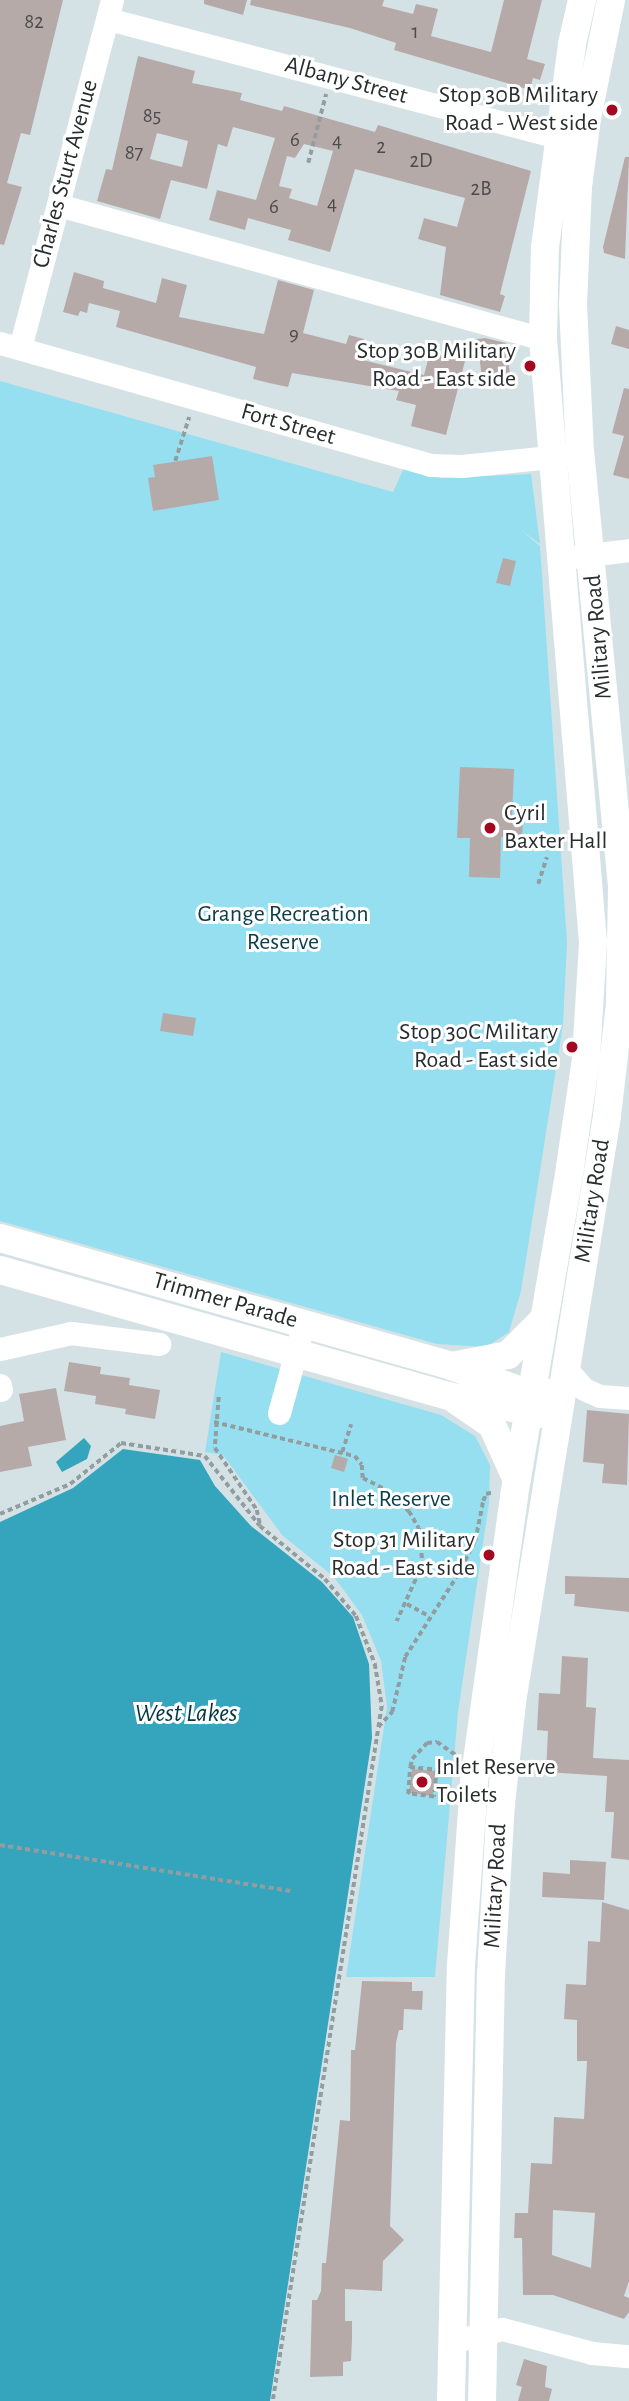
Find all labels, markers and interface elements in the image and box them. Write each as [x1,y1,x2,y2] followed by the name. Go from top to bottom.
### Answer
[24,9,44,35] house number: 82
[411,19,419,45] house number: 1
[282,51,410,111] street label: Albany Street
[27,77,105,271] street label: Charles Sturt Avenue
[439,82,598,138] place label: Stop 30B Military Road - West side
[604,102,620,118] marker: Stop 30B Military Road - West side
[143,103,161,129] house number: 85
[290,127,300,153] house number: 6
[332,128,342,154] house number: 4
[376,134,386,160] house number: 2
[125,140,143,166] house number: 87
[409,148,433,174] house number: 2D
[471,176,491,202] house number: 2B
[327,191,337,217] house number: 4
[269,194,279,220] house number: 6
[289,321,299,347] house number: 9
[357,338,516,394] place label: Stop 30B Military Road - East side
[522,358,538,374] marker: Stop 30B Military Road - East side
[237,398,339,452] street label: Fort Street
[579,573,619,701] street label: Military Road
[504,800,607,856] place label: Cyril Baxter Hall
[482,820,498,836] marker: Cyril Baxter Hall
[197,901,369,957] park label: Grange Recreation Reserve
[399,1019,558,1075] place label: Stop 30C Military Road - East side
[564,1039,580,1055] marker: Stop 30C Military Road - East side
[569,1137,617,1265] street label: Military Road
[149,1267,301,1335] street label: Trimmer Parade
[331,1486,451,1514] park label: Inlet Reserve
[331,1527,475,1583] place label: Stop 31 Military Road - East side
[481,1547,497,1563] marker: Stop 31 Military Road - East side
[135,1698,237,1730] water label: West Lakes
[436,1754,556,1810] place label: Inlet Reserve Toilets
[414,1774,430,1790] marker: Inlet Reserve Toilets
[478,1823,514,1949] street label: Military Road

